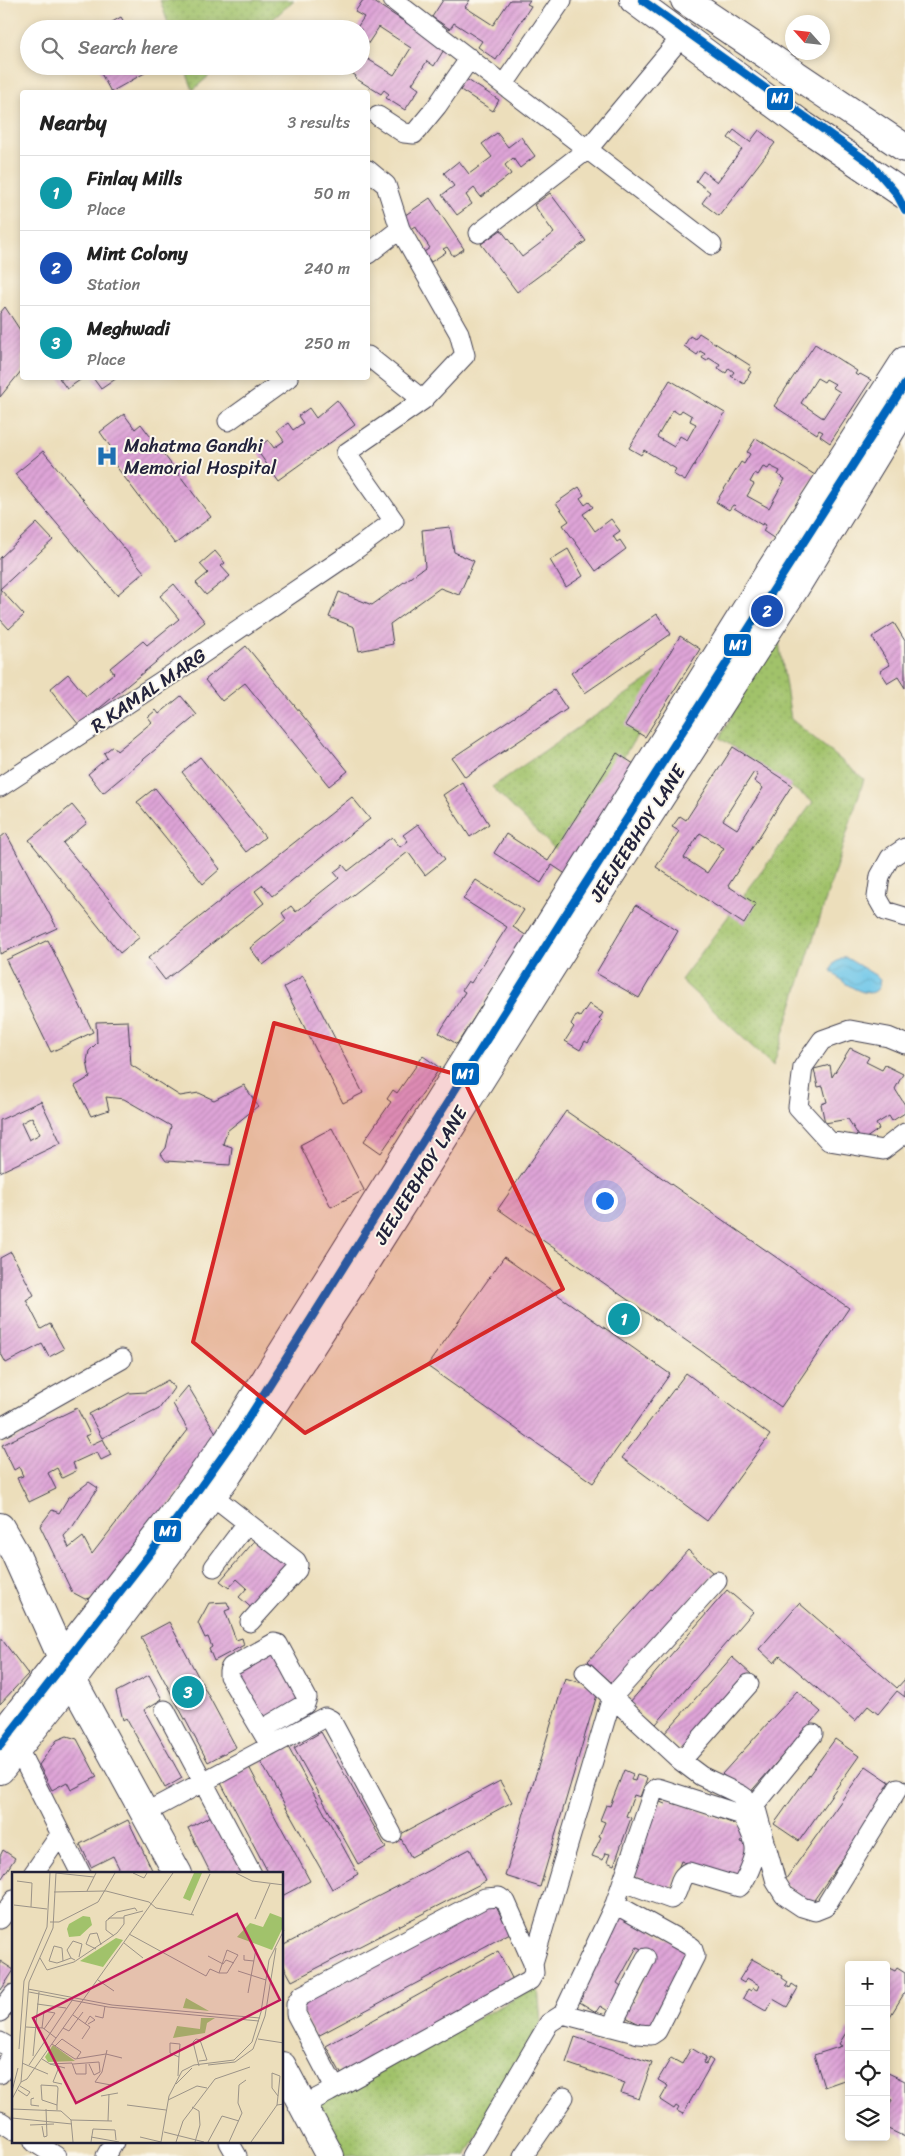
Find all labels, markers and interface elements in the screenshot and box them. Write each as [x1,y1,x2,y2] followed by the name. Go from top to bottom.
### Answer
[785,15,830,60] north arrow
[20,20,370,75] search box
[78,31,178,64] text: Search here
[38,34,66,62] icon: search
[770,86,789,111] text: M1
[766,87,794,111] line badge: M1
[40,104,106,142] text: Nearby
[287,108,350,137] text: 3 results
[87,162,182,195] text: Finlay Mills
[53,179,59,208] text: 1
[314,179,350,208] text: 50 m
[87,195,126,224] text: Place
[87,237,188,270] text: Mint Colony
[51,254,61,283] text: 2
[304,254,350,283] text: 240 m
[87,270,140,299] text: Station
[87,312,170,345] text: Meghwadi
[52,329,60,358] text: 3
[304,329,350,358] text: 250 m
[87,345,126,374] text: Place
[124,429,277,484] place label: Mahatma Gandhi Memorial Hospital
[94,443,120,469] hospital icon: Mahatma Gandhi Memorial Hospital
[751,592,783,630] pin: 2
[723,633,752,657] line badge: M1
[728,633,747,658] text: M1
[84,639,213,741] street label: R KAMAL MARG
[580,757,695,909] street label: JEEJEEBHOY LANE
[451,1062,480,1086] line badge: M1
[455,1062,474,1087] text: M1
[364,1098,477,1252] street label: JEEJEEBHOY LANE
[592,1188,618,1214] your location
[608,1300,640,1338] pin: 1
[153,1519,182,1543] line badge: M1
[158,1519,177,1544] text: M1
[172,1673,204,1711] pin: 3
[12,1872,284,2144] inset map
[845,1961,890,2141] map controls
[845,1961,890,2006] button: +
[845,2006,890,2051] button: −
[845,2051,890,2096] button: locate
[845,2096,890,2141] button: layers

